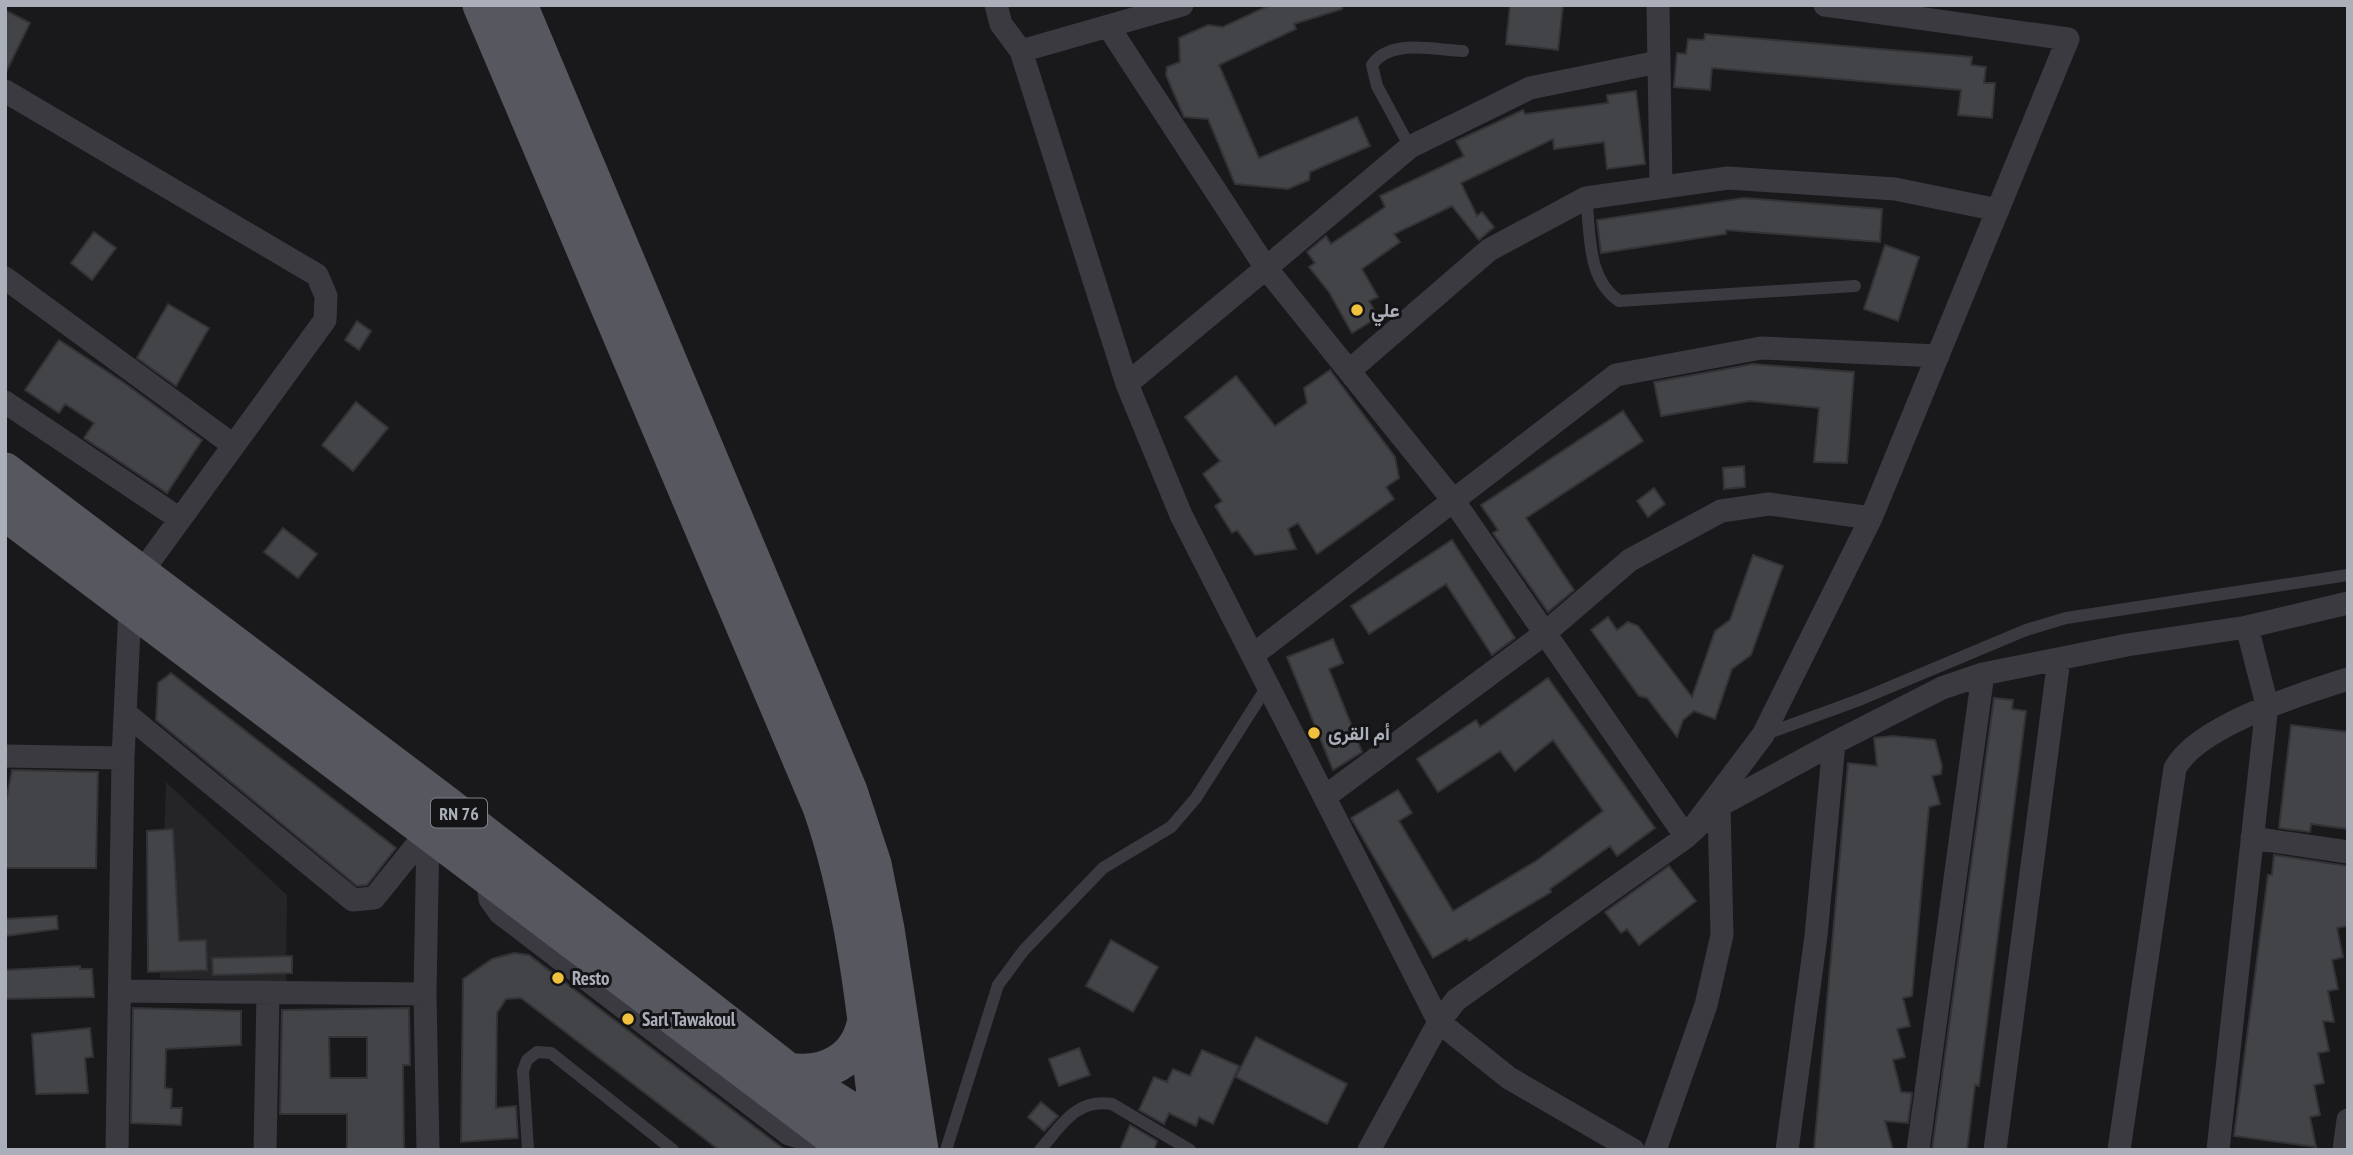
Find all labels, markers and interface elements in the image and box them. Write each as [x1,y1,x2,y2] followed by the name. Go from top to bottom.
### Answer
[1371,298,1400,327] place label: علي
[1349,302,1365,318] marker: علي
[1328,721,1390,746] place label: أم القرى
[1306,725,1322,741] marker: أم القرى
[431,798,487,828] road number: RN 76
[572,966,610,990] place label: Resto
[550,970,566,986] marker: Resto
[642,1007,736,1031] place label: Sarl Tawakoul
[620,1011,636,1027] marker: Sarl Tawakoul

